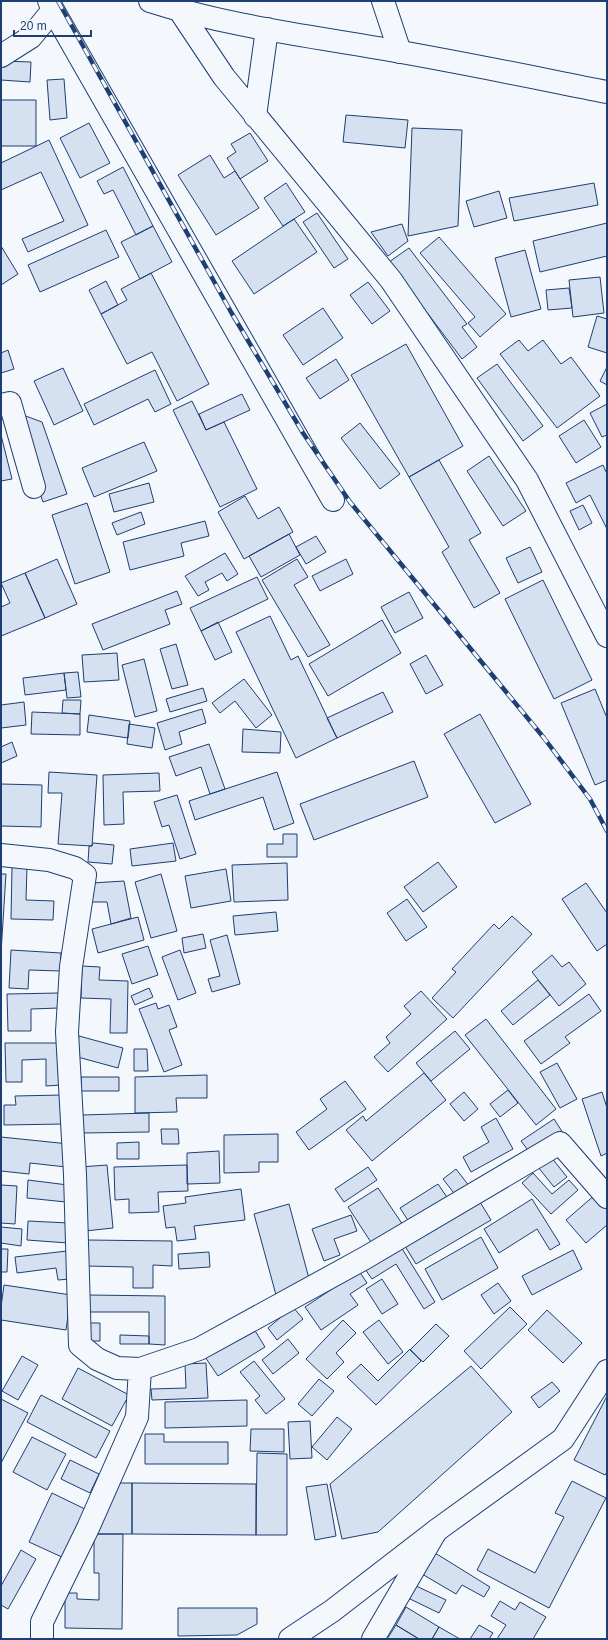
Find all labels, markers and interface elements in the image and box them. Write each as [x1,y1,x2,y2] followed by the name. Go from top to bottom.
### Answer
[14,12,91,38] scale bar
[20,19,47,33] text: 20 m

